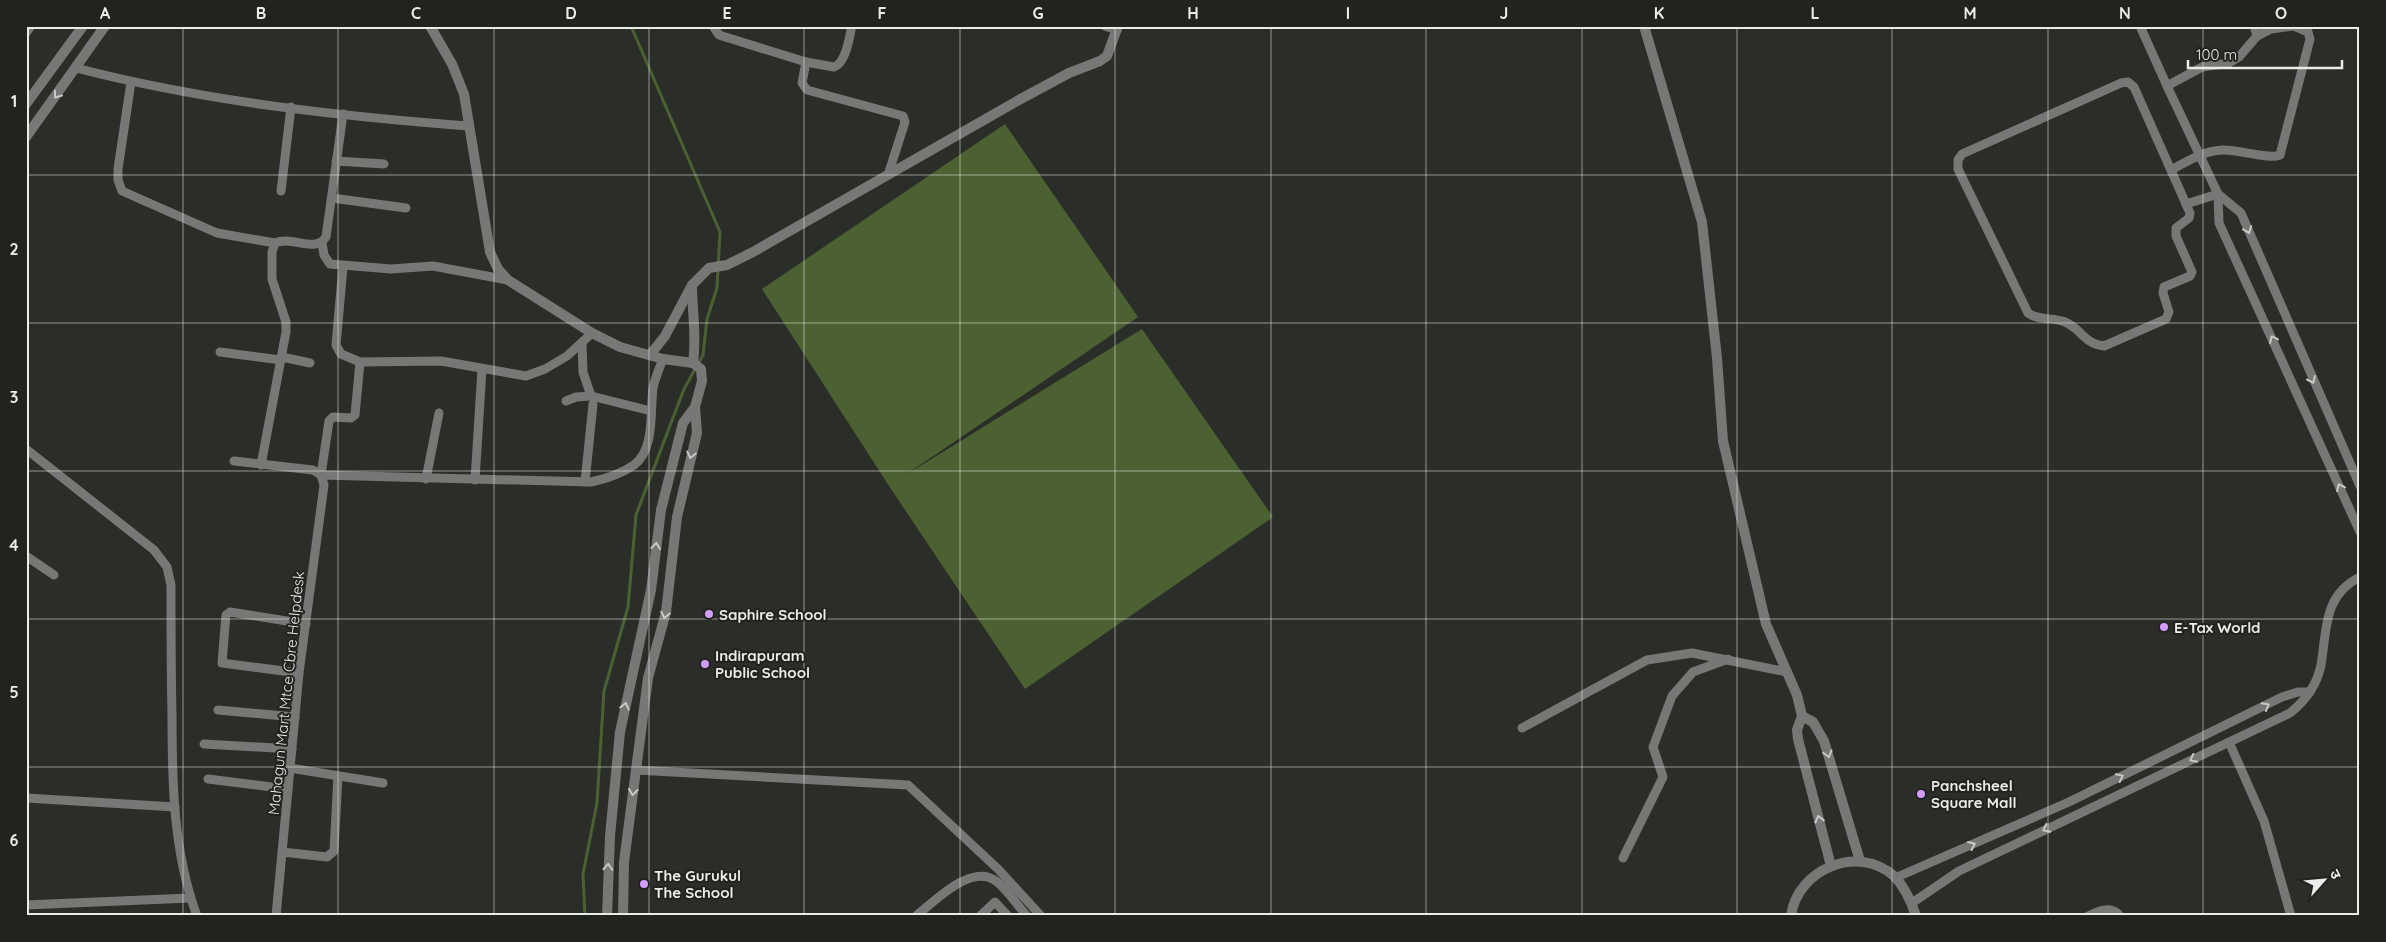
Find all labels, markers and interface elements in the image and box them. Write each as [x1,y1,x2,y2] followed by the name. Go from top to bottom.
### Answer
[100,3,111,23] text: A
[256,3,266,23] text: B
[411,3,421,23] text: C
[565,3,577,23] text: D
[722,3,732,23] text: E
[878,3,887,23] text: F
[1032,3,1044,23] text: G
[1187,3,1199,23] text: H
[1346,3,1350,23] text: I
[1500,3,1508,23] text: J
[1654,3,1664,23] text: K
[1811,3,1820,23] text: L
[1963,3,1977,23] text: M
[2119,3,2131,23] text: N
[2275,3,2287,23] text: O
[2188,38,2342,70] scale bar
[2196,45,2237,64] text: 100 m
[54,89,63,98] one-way arrow
[11,91,17,111] text: 1
[2242,226,2252,234] one-way arrow
[9,239,19,259] text: 2
[2268,335,2279,344] one-way arrow
[2305,375,2316,384] one-way arrow
[10,387,18,407] text: 3
[686,450,697,459] one-way arrow
[2336,483,2347,492] one-way arrow
[9,535,19,555] text: 4
[650,542,661,550] one-way arrow
[264,570,308,816] street label: Mahagun Mart Mtce Cbre Helpdesk
[719,605,827,624] place label: Saphire School
[703,608,715,620] marker: Saphire School
[660,610,671,619] one-way arrow
[2174,618,2260,637] place label: E-Tax World
[2158,621,2170,633] marker: E-Tax World
[715,646,810,682] place label: Indirapuram Public School
[699,658,711,670] marker: Indirapuram Public School
[9,682,19,702] text: 5
[619,701,630,710] one-way arrow
[2260,702,2269,712] one-way arrow
[1822,750,1832,758] one-way arrow
[2189,753,2198,763] one-way arrow
[2115,773,2124,783] one-way arrow
[1931,776,2017,812] place label: Panchsheel Square Mall
[629,787,639,796] one-way arrow
[1915,788,1927,800] marker: Panchsheel Square Mall
[1814,815,1824,823] one-way arrow
[2042,823,2051,834] one-way arrow
[10,830,19,850] text: 6
[1967,841,1976,852] one-way arrow
[2298,854,2348,904] north arrow
[603,863,614,871] one-way arrow
[654,866,741,902] place label: The Gurukul The School
[2326,866,2346,883] text: उ
[638,878,650,890] marker: The Gurukul The School

